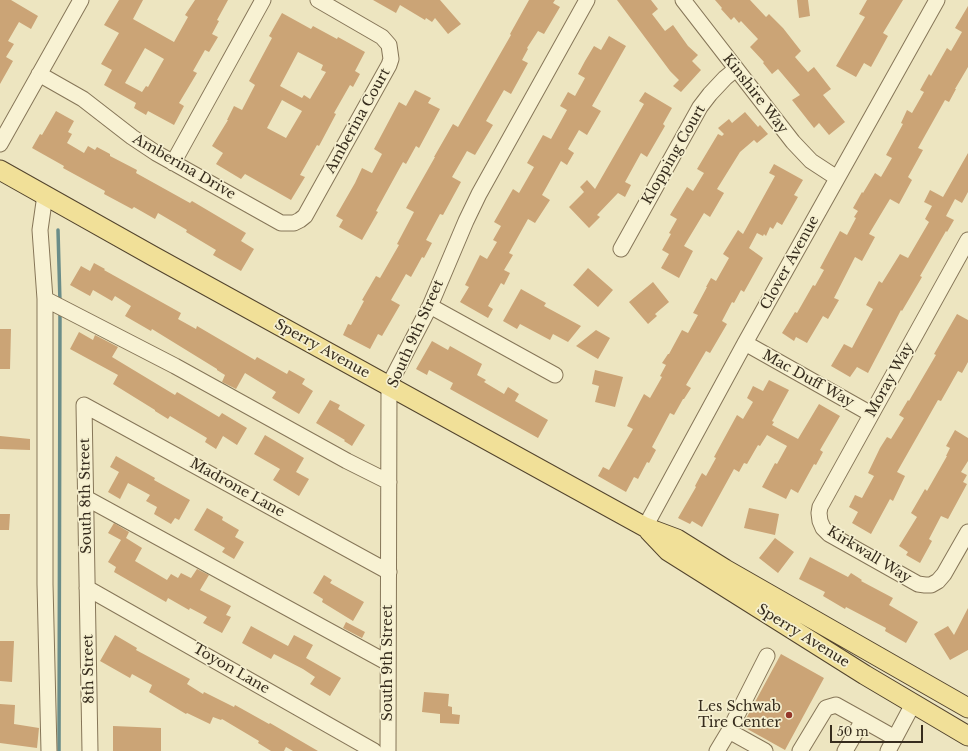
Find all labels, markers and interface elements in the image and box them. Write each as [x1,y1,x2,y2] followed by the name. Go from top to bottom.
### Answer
[719,51,791,137] street label: Kinshire Way
[322,65,394,177] street label: Amberina Court
[639,102,709,208] street label: Klopping Court
[130,131,238,203] street label: Amberina Drive
[757,213,823,313] street label: Clover Avenue
[385,277,447,391] street label: South 9th Street
[272,316,372,382] street label: Sperry Avenue
[863,340,917,420] street label: Moray Way
[759,347,857,411] street label: Mac Duff Way
[77,438,95,554] street label: South 8th Street
[187,455,287,521] street label: Madrone Lane
[824,523,914,587] street label: Kirkwall Way
[754,601,852,671] street label: Sperry Avenue
[380,605,396,721] street label: South 9th Street
[80,634,98,704] street label: 8th Street
[190,640,272,698] street label: Toyon Lane
[698,699,781,732] place label: Les Schwab Tire Center
[784,710,794,720] marker: Les Schwab Tire Center
[832,717,925,743] scale bar
[837,724,869,739] text: 50 m

